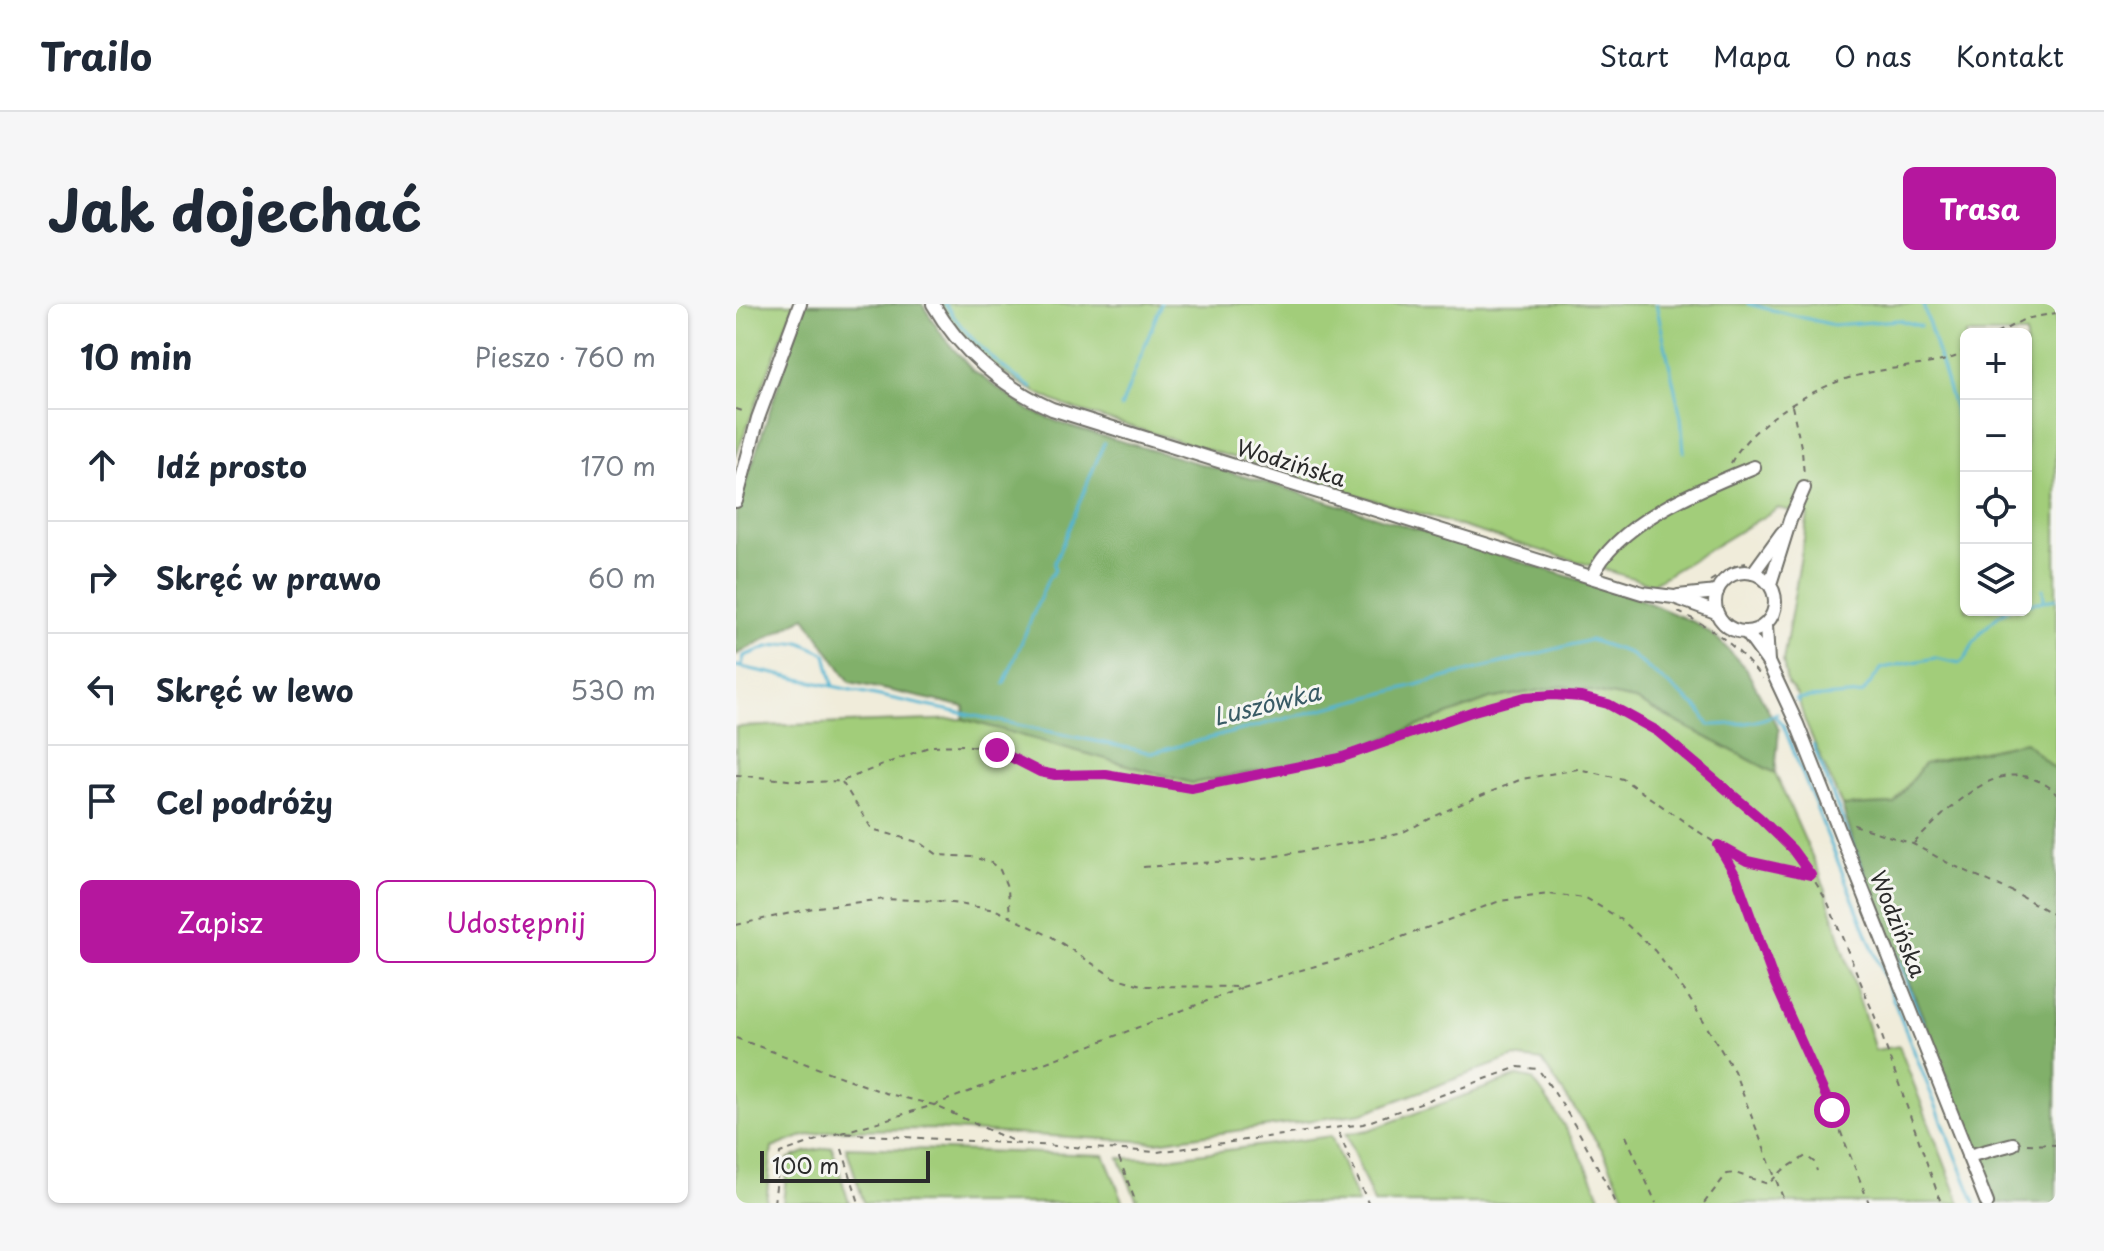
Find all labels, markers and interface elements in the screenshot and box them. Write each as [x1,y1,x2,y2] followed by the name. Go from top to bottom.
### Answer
[40,27,152,84] text: Trailo
[1599,34,1669,77] text: Start
[1713,34,1790,77] text: Mapa
[1834,34,1912,77] text: O nas
[1956,34,2064,77] text: Kontakt
[48,166,422,251] text: Jak dojechać
[1903,167,2056,250] button: Trasa
[1960,328,2032,616] map controls
[1960,328,2032,400] button: +
[80,330,193,382] text: 10 min
[475,337,656,376] text: Pieszo · 760 m
[1960,400,2032,472] button: −
[1233,429,1350,494] street label: Wodzińska
[80,443,124,487] icon: ahead
[156,443,307,488] text: Idź prosto
[581,446,656,485] text: 170 m
[1960,472,2032,544] button: locate
[1960,544,2032,616] button: layers
[80,555,124,599] icon: right
[156,555,381,600] text: Skręć w prawo
[588,558,656,597] text: 60 m
[80,667,124,711] icon: left
[156,667,354,712] text: Skręć w lewo
[570,670,656,709] text: 530 m
[1209,672,1325,734] water label: Luszówka
[979,732,1015,768] route end
[80,779,124,823] icon: arrive
[156,779,333,824] text: Cel podróży
[1863,865,1936,982] street label: Wodzińska
[80,880,360,963] button: Zapisz
[376,880,656,963] button: Udostępnij
[1814,1092,1850,1128] route start
[760,1147,930,1183] scale bar
[772,1148,839,1181] text: 100 m

